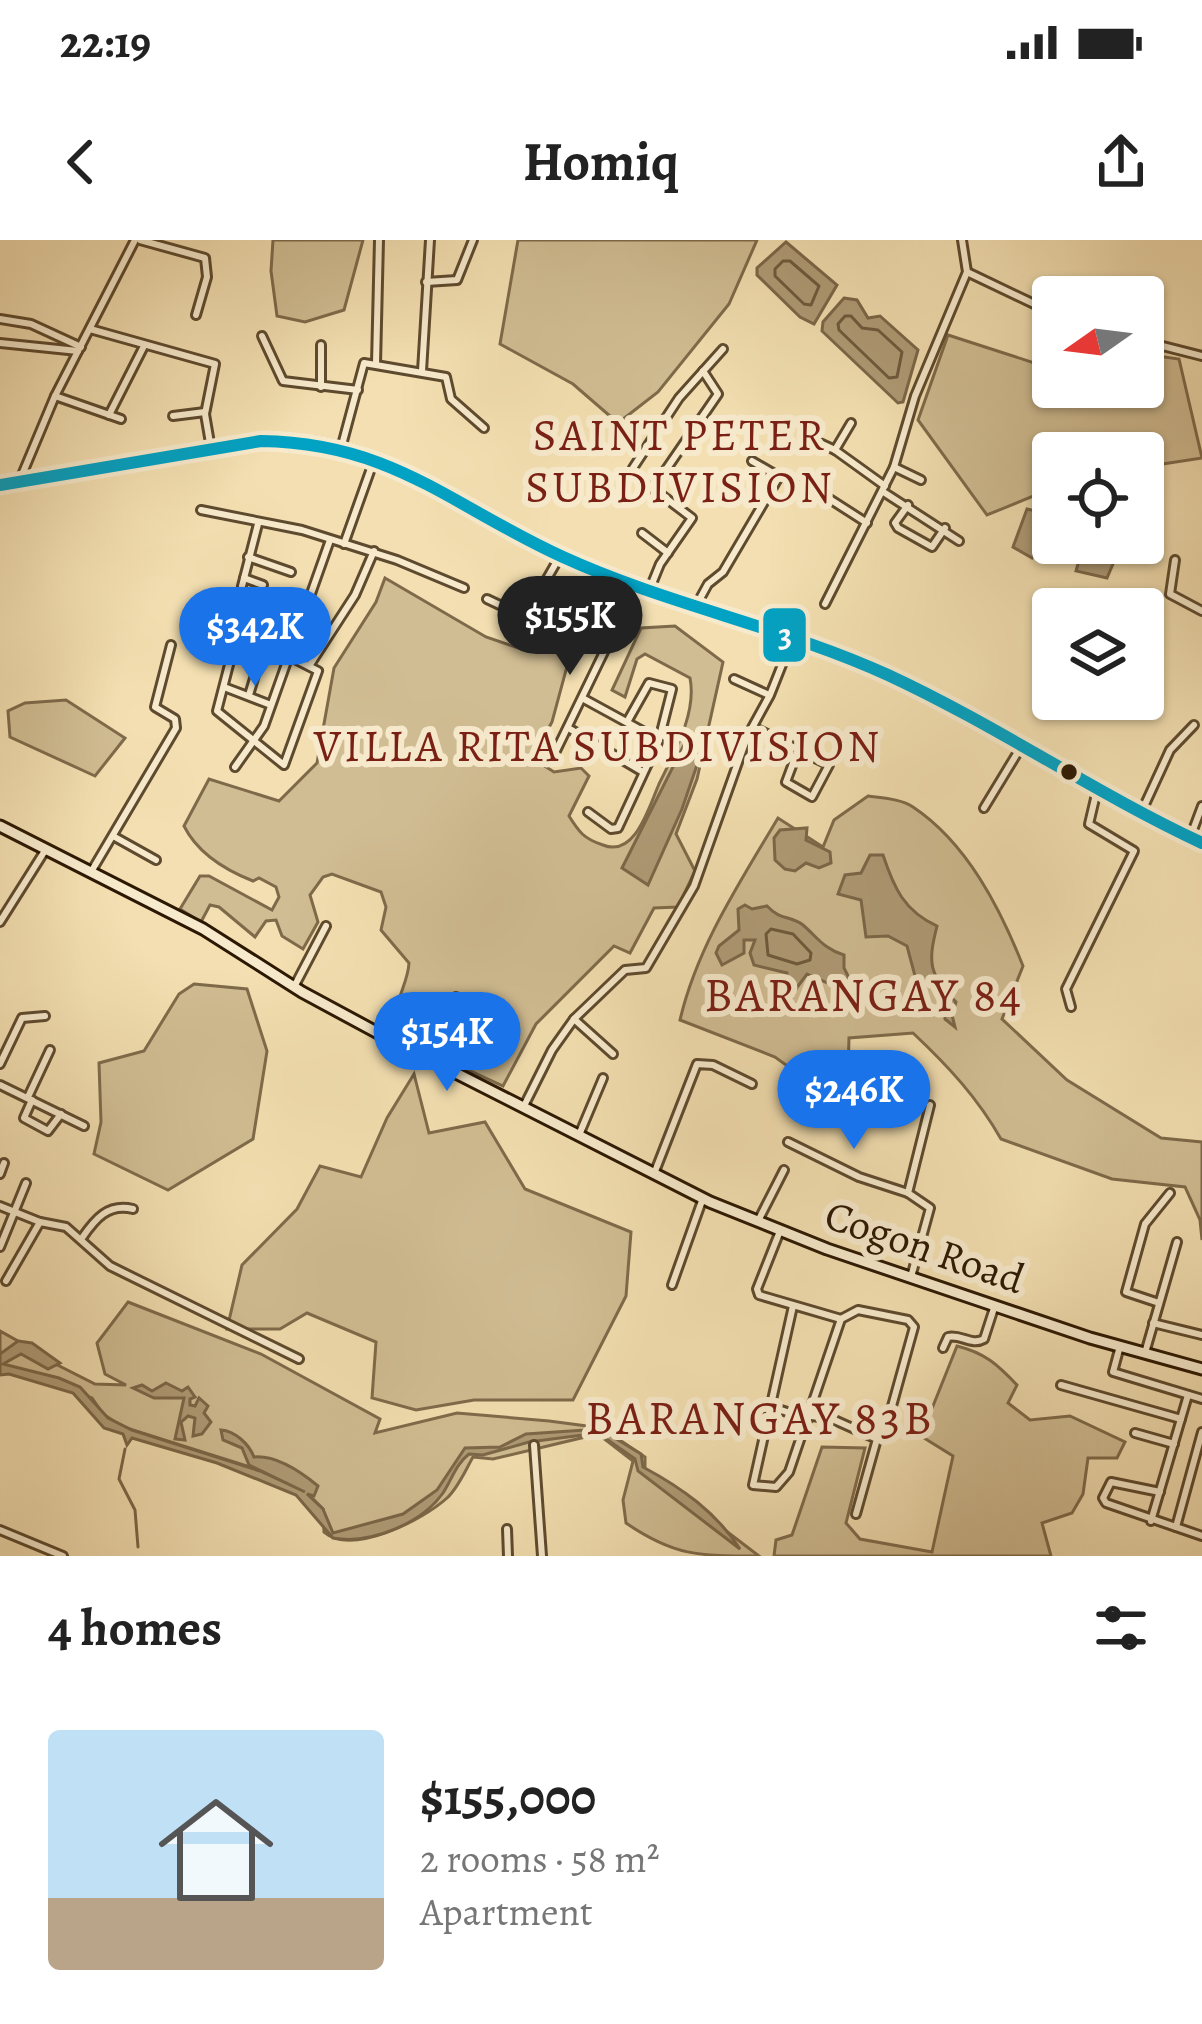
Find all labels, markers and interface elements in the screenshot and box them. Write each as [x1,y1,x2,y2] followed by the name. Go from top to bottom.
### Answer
[60,11,151,73] text: 22:19
[523,125,679,199] text: Homiq
[48,129,114,195] icon: back
[1088,129,1154,195] icon: share
[1032,276,1164,408] north arrow
[1032,276,1164,720] map controls
[525,404,835,518] district label: SAINT PETER SUBDIVISION
[1032,432,1164,564] button: locate
[486,576,654,678] pin: $155K
[171,587,339,689] pin: $342K
[524,588,616,641] text: $155K
[1032,588,1164,720] button: layers
[206,599,304,652] text: $342K
[761,606,808,664] line badge: 3
[778,613,792,658] text: 3
[313,715,882,777] district label: VILLA RITA SUBDIVISION
[1058,761,1080,783] unlabelled marker
[704,962,1024,1028] district label: BARANGAY 84
[363,992,531,1094] pin: $154K
[401,1004,493,1057] text: $154K
[770,1050,938,1152] pin: $246K
[804,1062,904,1115] text: $246K
[818,1186,1032,1307] street label: Cogon Road
[585,1385,935,1451] district label: BARANGAY 83B
[48,1593,222,1663] text: 4 homes
[1088,1595,1154,1661] icon: filters
[420,1762,596,1832] text: $155,000
[144,1778,288,1922] icon: home
[420,1832,660,1885] text: 2 rooms · 58 m²
[420,1885,593,1938] text: Apartment

